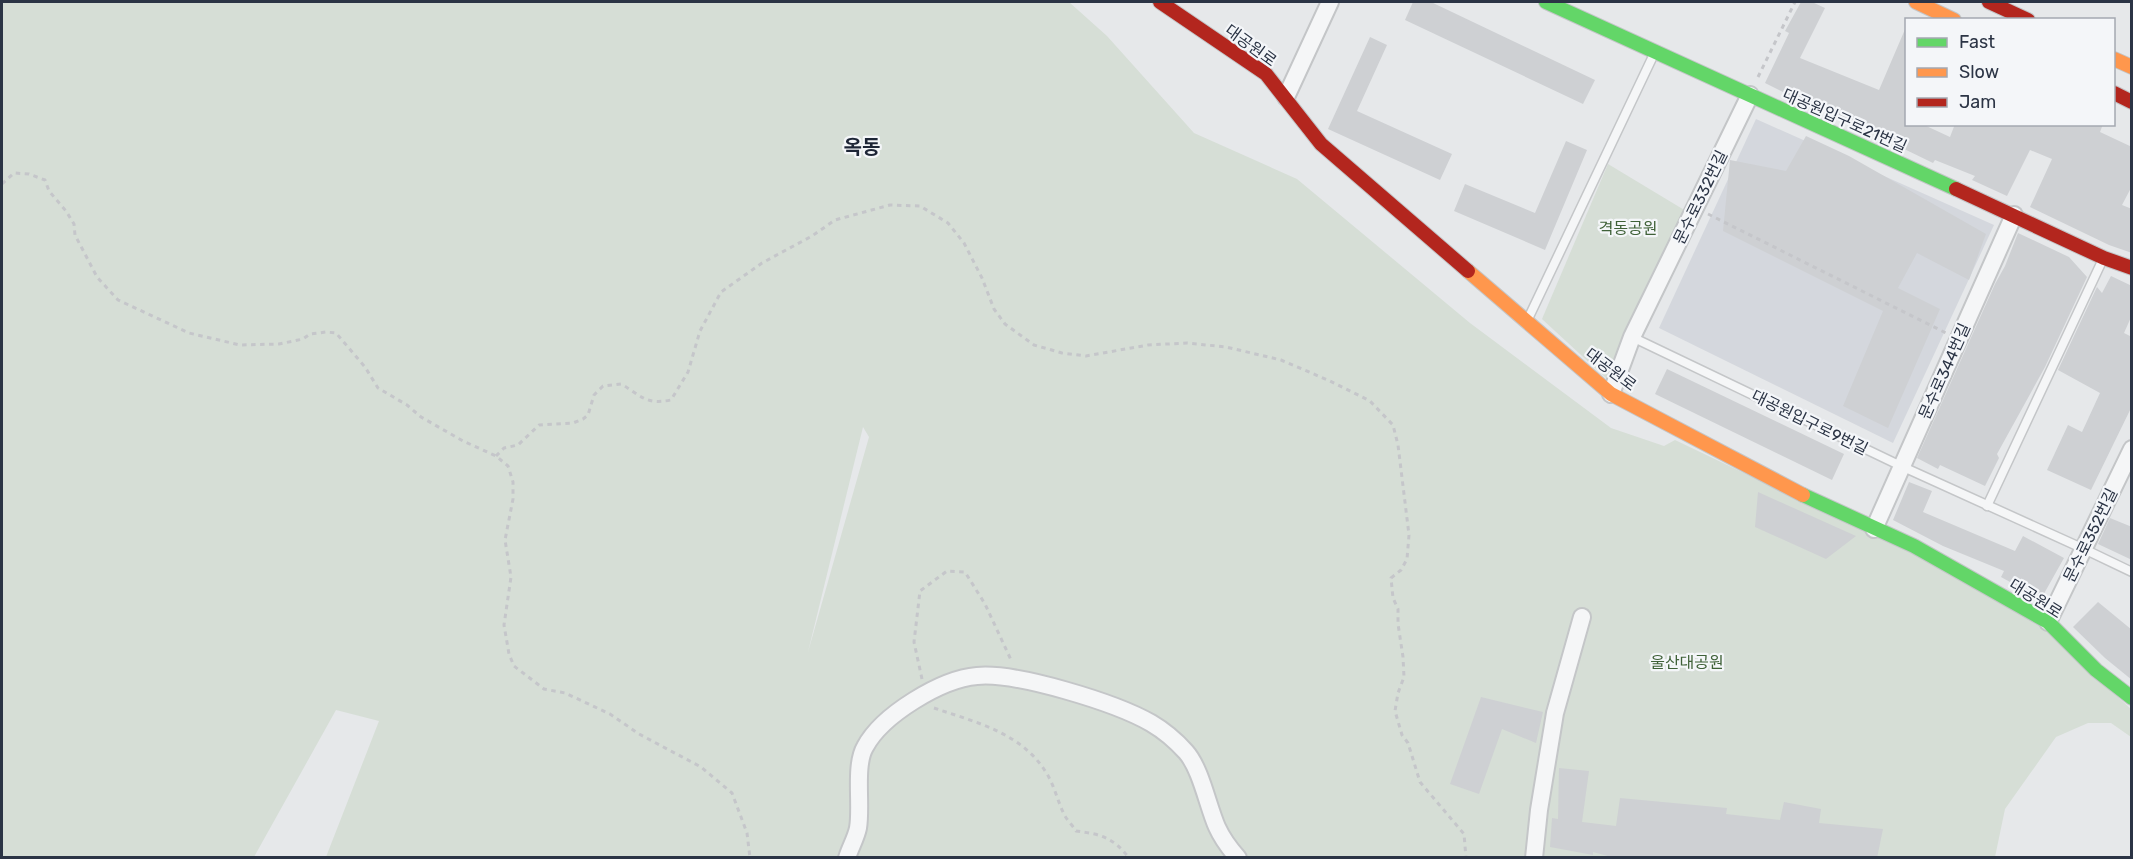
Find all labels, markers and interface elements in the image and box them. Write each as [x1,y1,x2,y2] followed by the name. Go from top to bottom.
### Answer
[1905,18,2115,126] legend
[1221,20,1280,71] street label: 대공원로
[1959,31,1995,53] text: Fast
[1959,61,1999,83] text: Slow
[1780,85,1910,156] street label: 대공원입구로21번길
[1959,91,1996,113] text: Jam
[844,135,880,159] district label: 옥동
[1670,147,1731,247] street label: 문수로332번길
[1599,219,1657,238] park label: 격동공원
[1915,320,1974,422] street label: 문수로344번길
[1581,344,1640,395] street label: 대공원로
[1748,386,1871,459] street label: 대공원입구로9번길
[2060,485,2121,585] street label: 문수로352번길
[2006,575,2066,622] street label: 대공원로
[1650,653,1724,672] park label: 울산대공원

